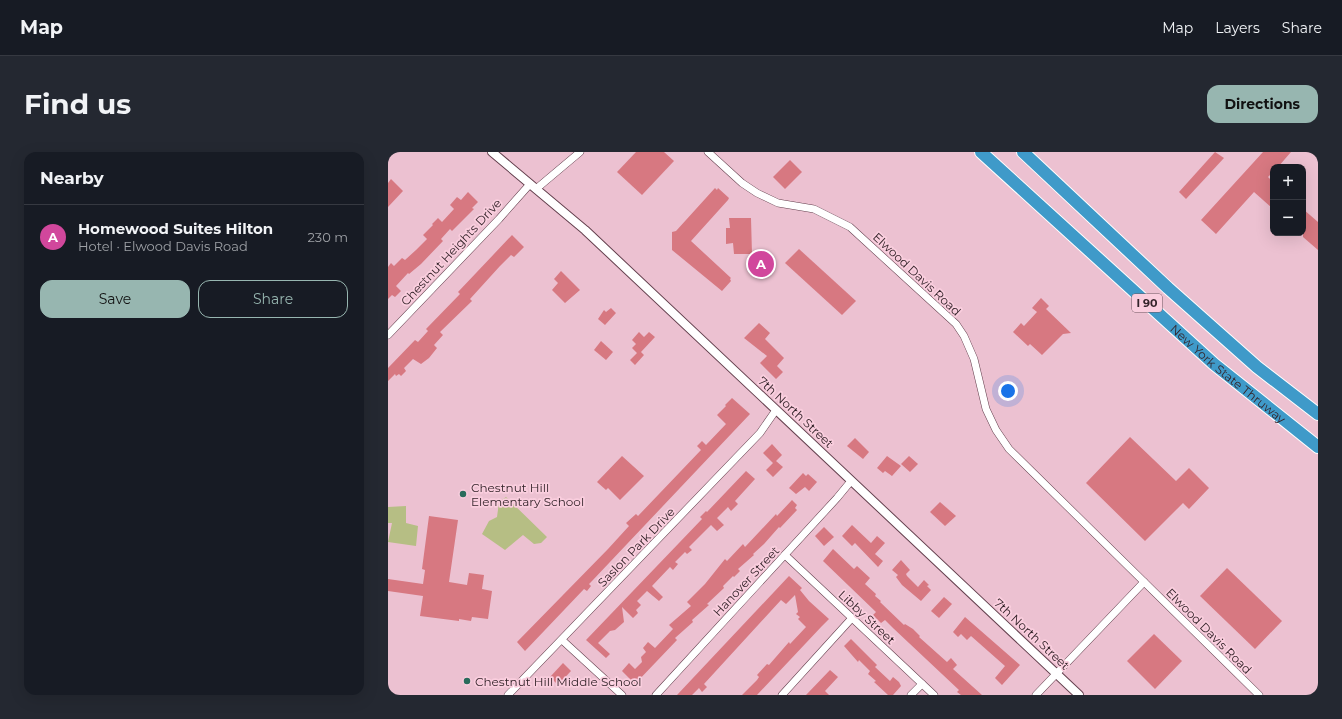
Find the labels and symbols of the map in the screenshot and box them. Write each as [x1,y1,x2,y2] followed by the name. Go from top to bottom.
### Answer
[398,195,504,309] street label: Chestnut Heights Drive
[870,229,964,319] street label: Elwood Davis Road
[748,249,774,279] pin: A
[1132,294,1162,312] road number: I 90
[1168,321,1289,426] street label: New York State Thruway
[755,373,837,451] street label: 7th North Street
[998,381,1018,401] your location
[471,480,584,509] place label: Chestnut Hill Elementary School
[458,489,468,499] marker: Chestnut Hill Elementary School
[594,504,678,590] street label: Saslon Park Drive
[710,543,782,619] street label: Hanover Street
[1163,585,1255,677] street label: Elwood Davis Road
[835,587,899,647] street label: Libby Street
[991,595,1073,673] street label: 7th North Street
[475,674,641,689] place label: Chestnut Hill Middle School
[462,676,472,686] marker: Chestnut Hill Middle School

